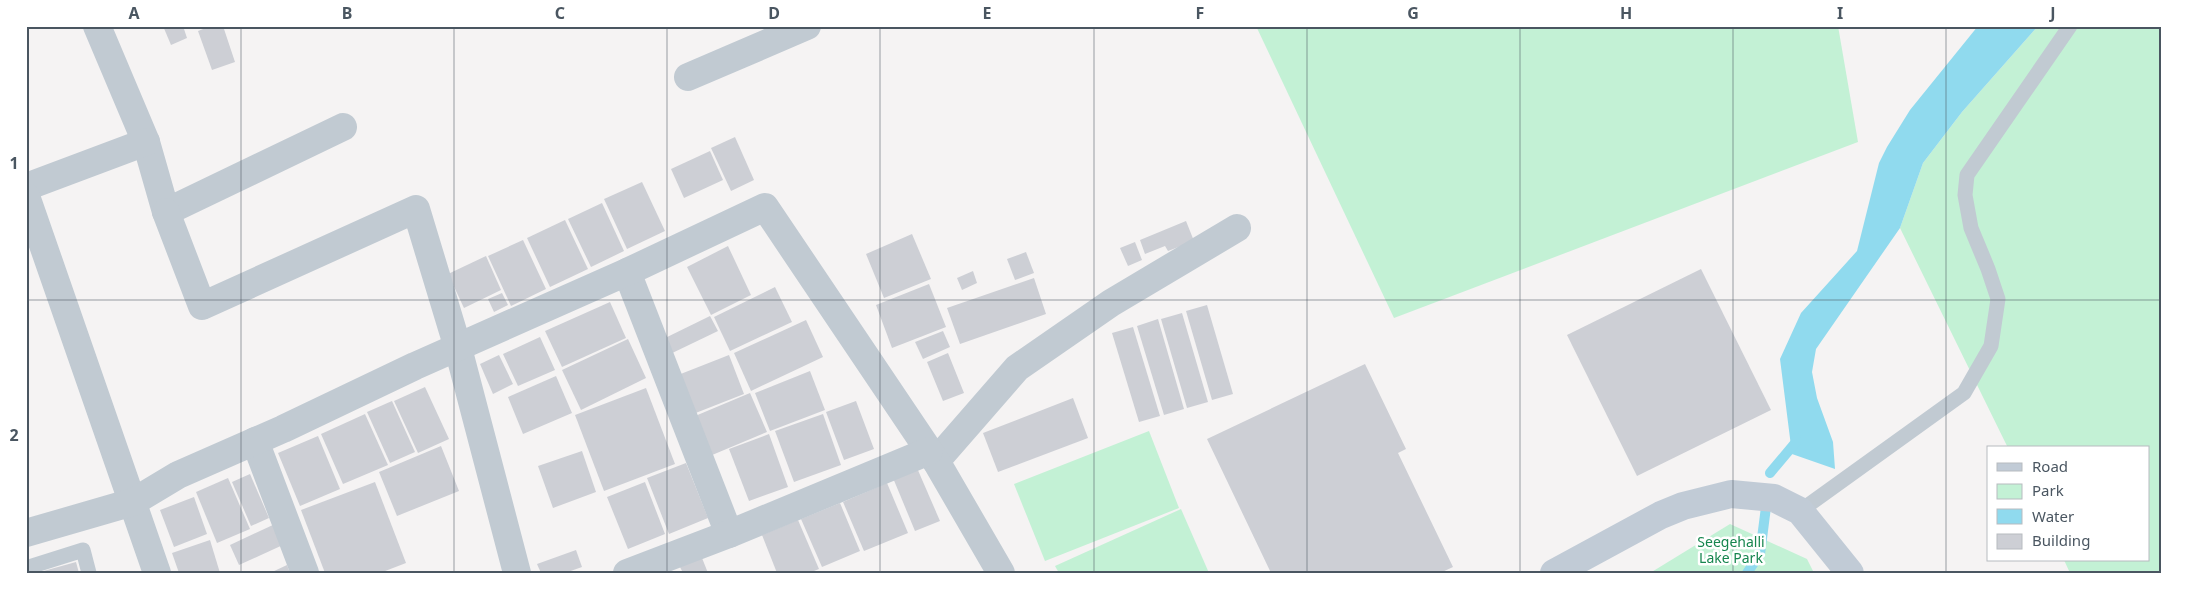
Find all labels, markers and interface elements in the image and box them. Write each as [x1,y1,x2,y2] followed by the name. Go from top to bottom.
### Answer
[128,2,140,24] text: A
[342,2,352,24] text: B
[555,2,565,24] text: C
[768,2,780,24] text: D
[983,2,992,24] text: E
[1196,2,1204,24] text: F
[1407,2,1419,24] text: G
[1620,2,1632,24] text: H
[1837,2,1843,24] text: I
[2048,2,2056,24] text: J
[9,152,19,174] text: 1
[9,424,19,446] text: 2
[1987,446,2150,562] legend
[2032,456,2068,476] text: Road
[2032,480,2064,500] text: Park
[2032,506,2074,526] text: Water
[2032,530,2090,550] text: Building
[1697,532,1765,567] park label: Seegehalli Lake Park

